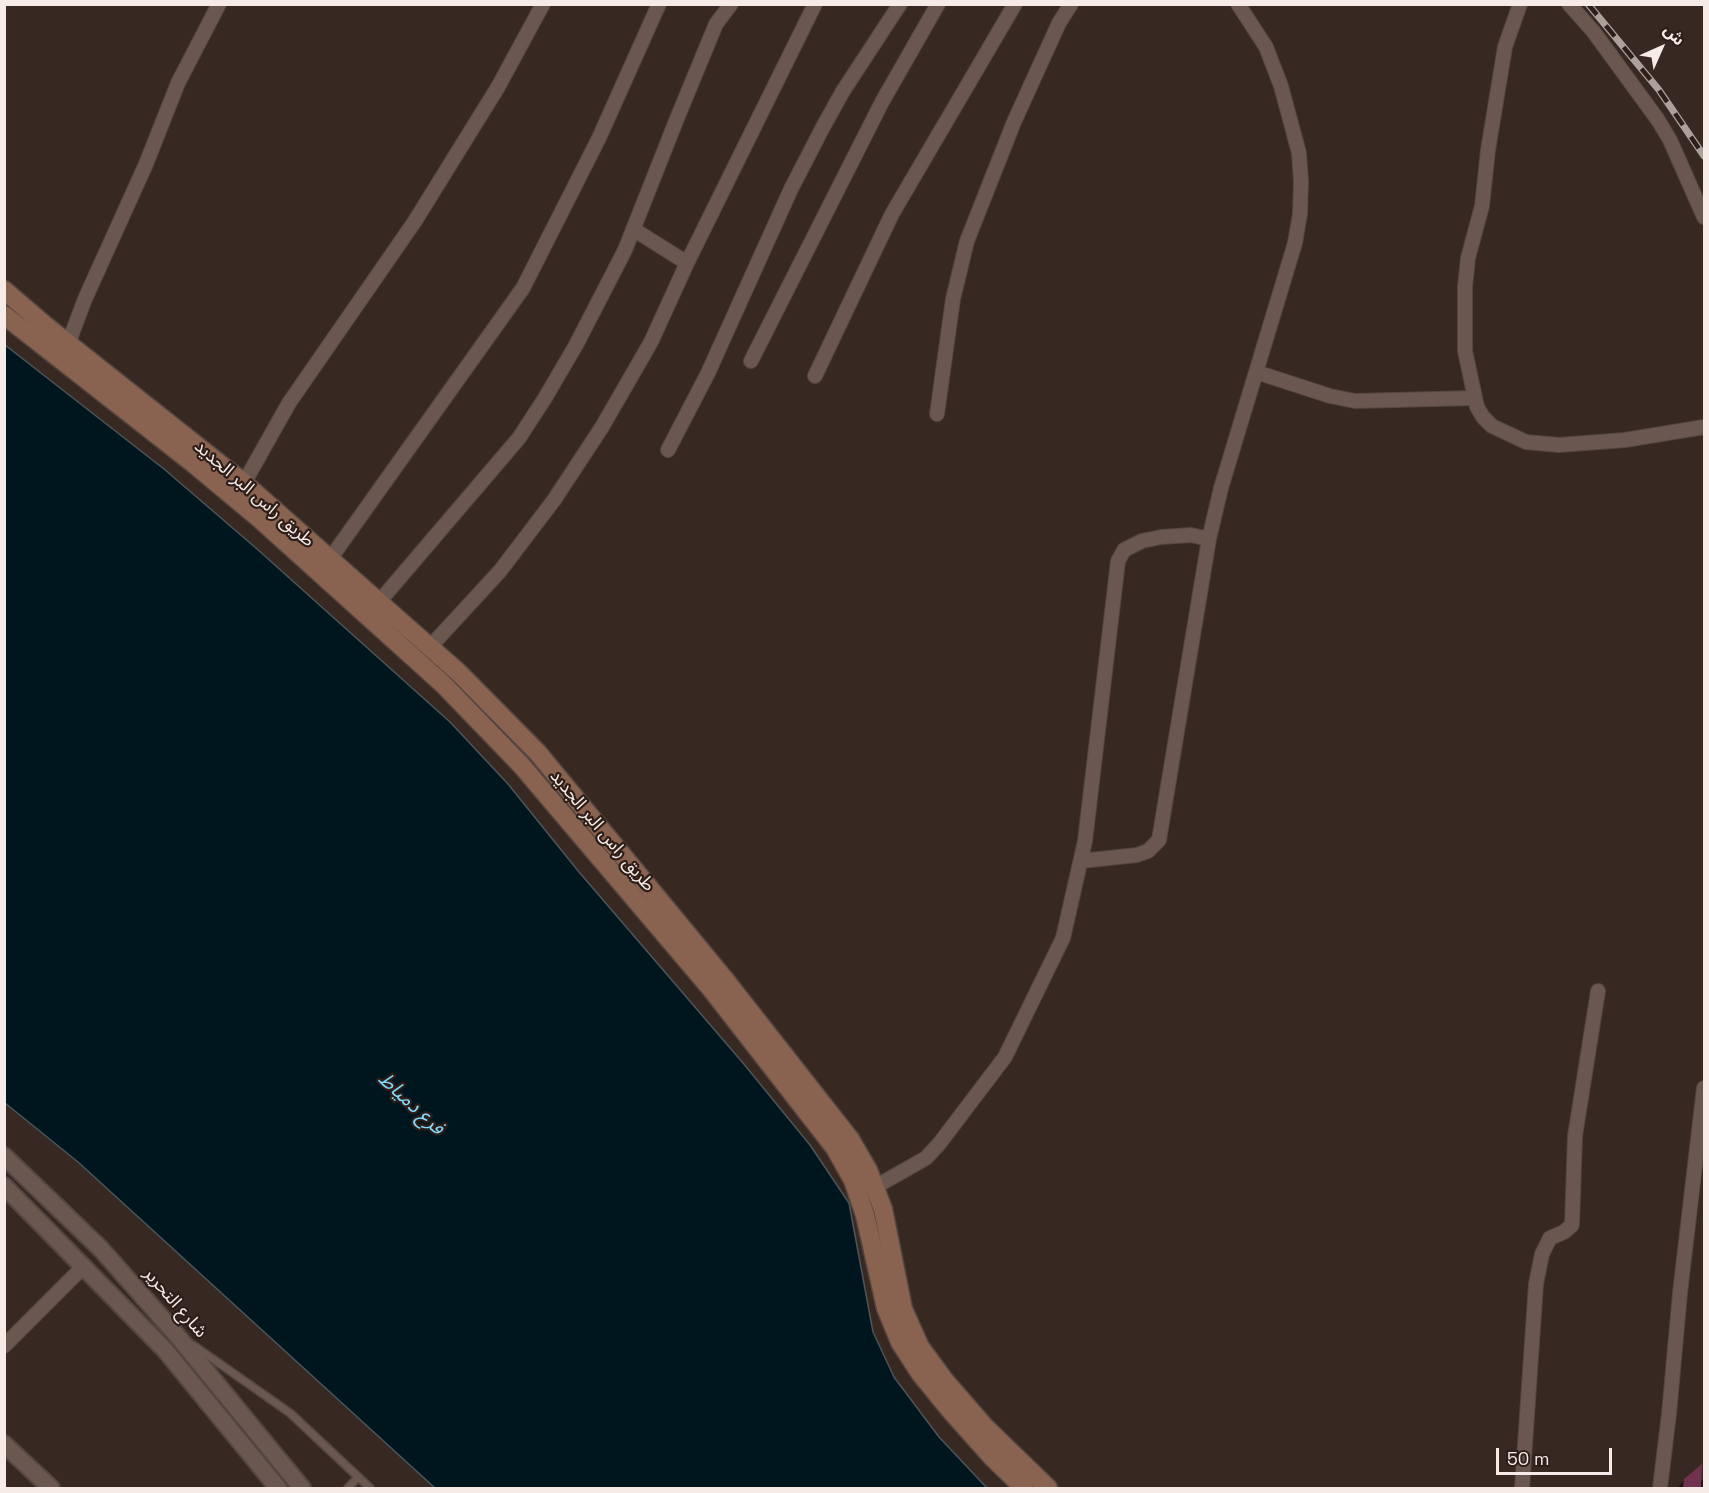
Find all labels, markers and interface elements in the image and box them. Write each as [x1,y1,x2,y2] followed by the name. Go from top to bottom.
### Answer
[1631,18,1691,78] north arrow
[1659,20,1689,50] text: ش
[190,436,318,552] street label: طريق راس البر الجديد
[545,766,659,896] street label: طريق راس البر الجديد
[373,1068,449,1140] water label: فرع دمياط
[139,1263,211,1343] street label: شارع التحرير
[1499,1436,1614,1474] scale bar
[1507,1447,1549,1470] text: 50 m

